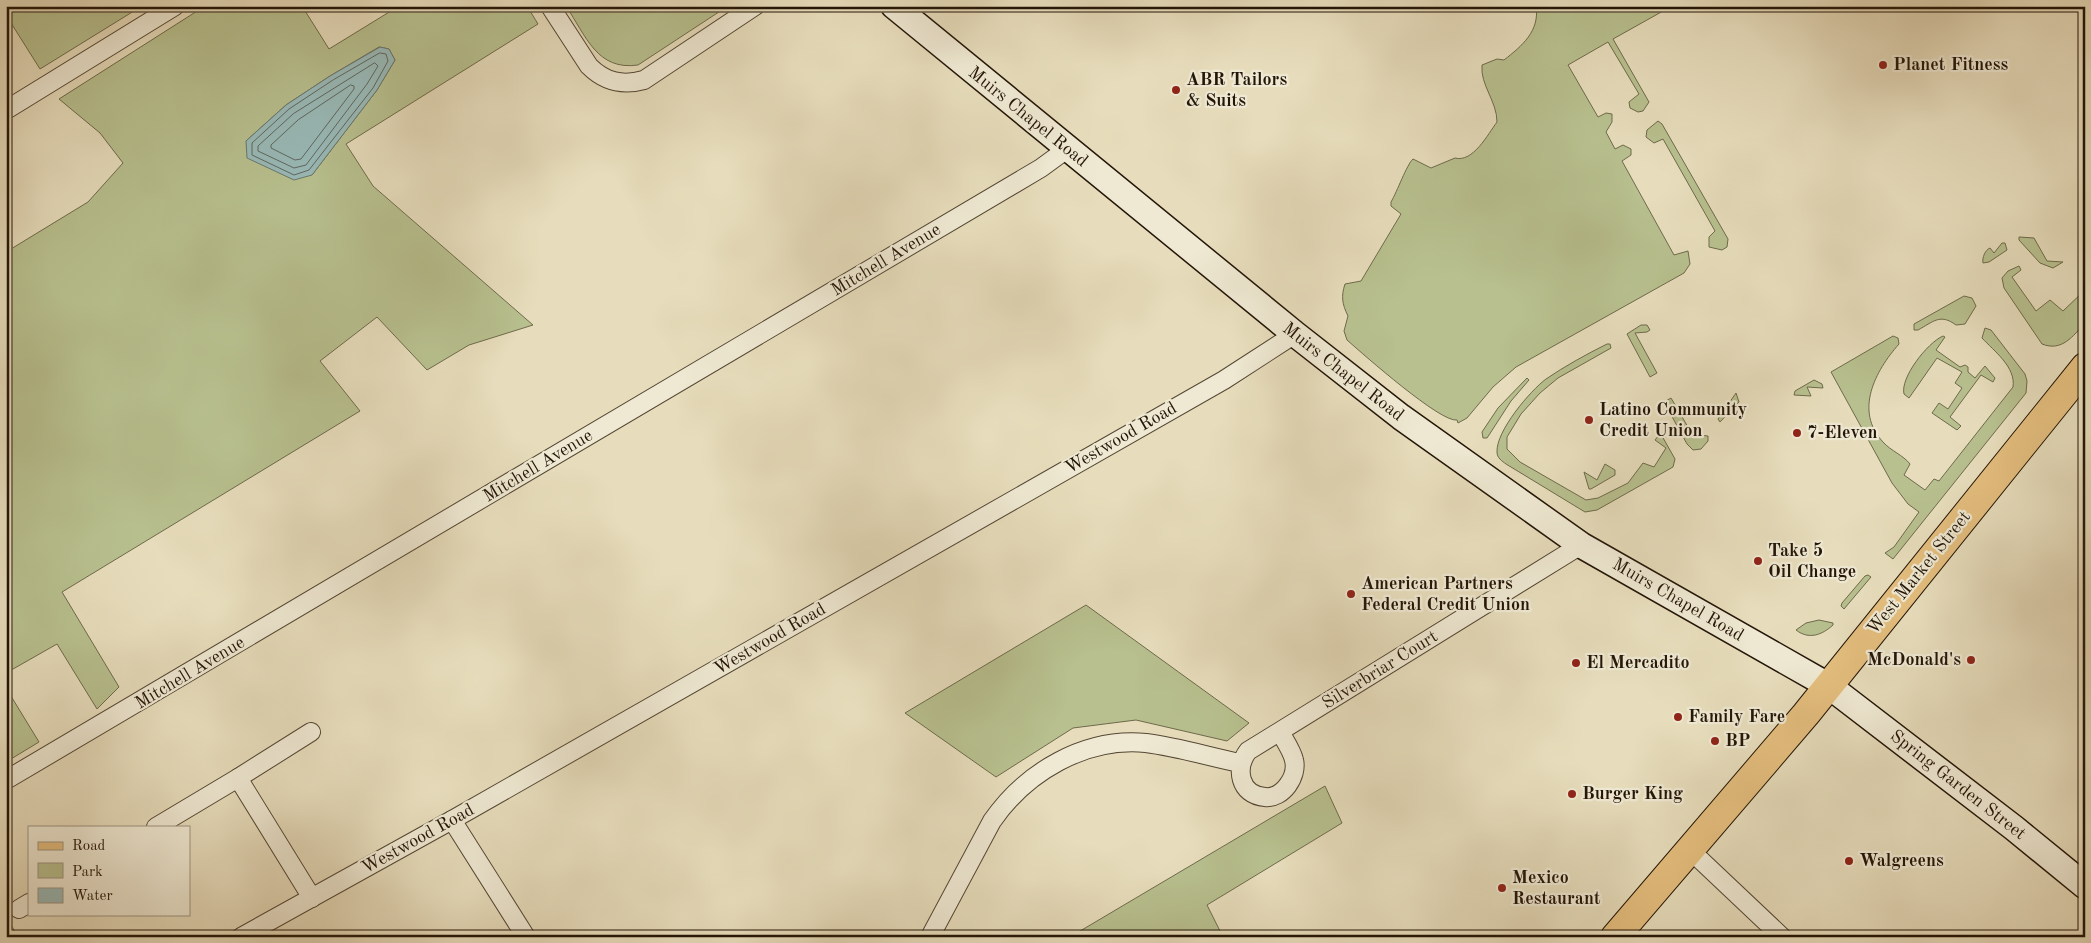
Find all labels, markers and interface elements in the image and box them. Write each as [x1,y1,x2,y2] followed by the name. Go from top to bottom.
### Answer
[1893,56,2009,74] place label: Planet Fitness
[1877,59,1889,71] marker: Planet Fitness
[965,63,1091,171] street label: Muirs Chapel Road
[1186,71,1287,110] place label: ABR Tailors & Suits
[1170,84,1182,96] marker: ABR Tailors & Suits
[828,220,944,300] street label: Mitchell Avenue
[1279,319,1407,425] street label: Muirs Chapel Road
[1062,399,1180,477] street label: Westwood Road
[1599,401,1747,440] place label: Latino Community Credit Union
[1583,414,1595,426] marker: Latino Community Credit Union
[1807,424,1878,442] place label: 7-Eleven
[480,426,596,506] street label: Mitchell Avenue
[1791,427,1803,439] marker: 7-Eleven
[1864,508,1974,638] street label: West Market Street
[1768,542,1856,581] place label: Take 5 Oil Change
[1609,555,1747,645] street label: Muirs Chapel Road
[1752,555,1764,567] marker: Take 5 Oil Change
[1361,575,1530,614] place label: American Partners Federal Credit Union
[1345,588,1357,600] marker: American Partners Federal Credit Union
[711,600,829,678] street label: Westwood Road
[1319,627,1441,713] street label: Silverbriar Court
[132,633,248,713] street label: Mitchell Avenue
[1867,651,1961,669] place label: McDonald's
[1586,654,1690,672] place label: El Mercadito
[1965,654,1977,666] marker: McDonald's
[1570,657,1582,669] marker: El Mercadito
[1688,708,1785,726] place label: Family Fare
[1672,711,1684,723] marker: Family Fare
[1887,727,2029,843] street label: Spring Garden Street
[1725,732,1750,750] place label: BP
[1709,735,1721,747] marker: BP
[1582,785,1683,803] place label: Burger King
[1566,788,1578,800] marker: Burger King
[359,801,477,877] street label: Westwood Road
[28,826,190,916] legend
[72,839,106,854] text: Road
[1859,852,1944,870] place label: Walgreens
[1843,855,1855,867] marker: Walgreens
[72,865,103,880] text: Park
[1512,869,1601,908] place label: Mexico Restaurant
[1496,882,1508,894] marker: Mexico Restaurant
[72,889,113,904] text: Water

